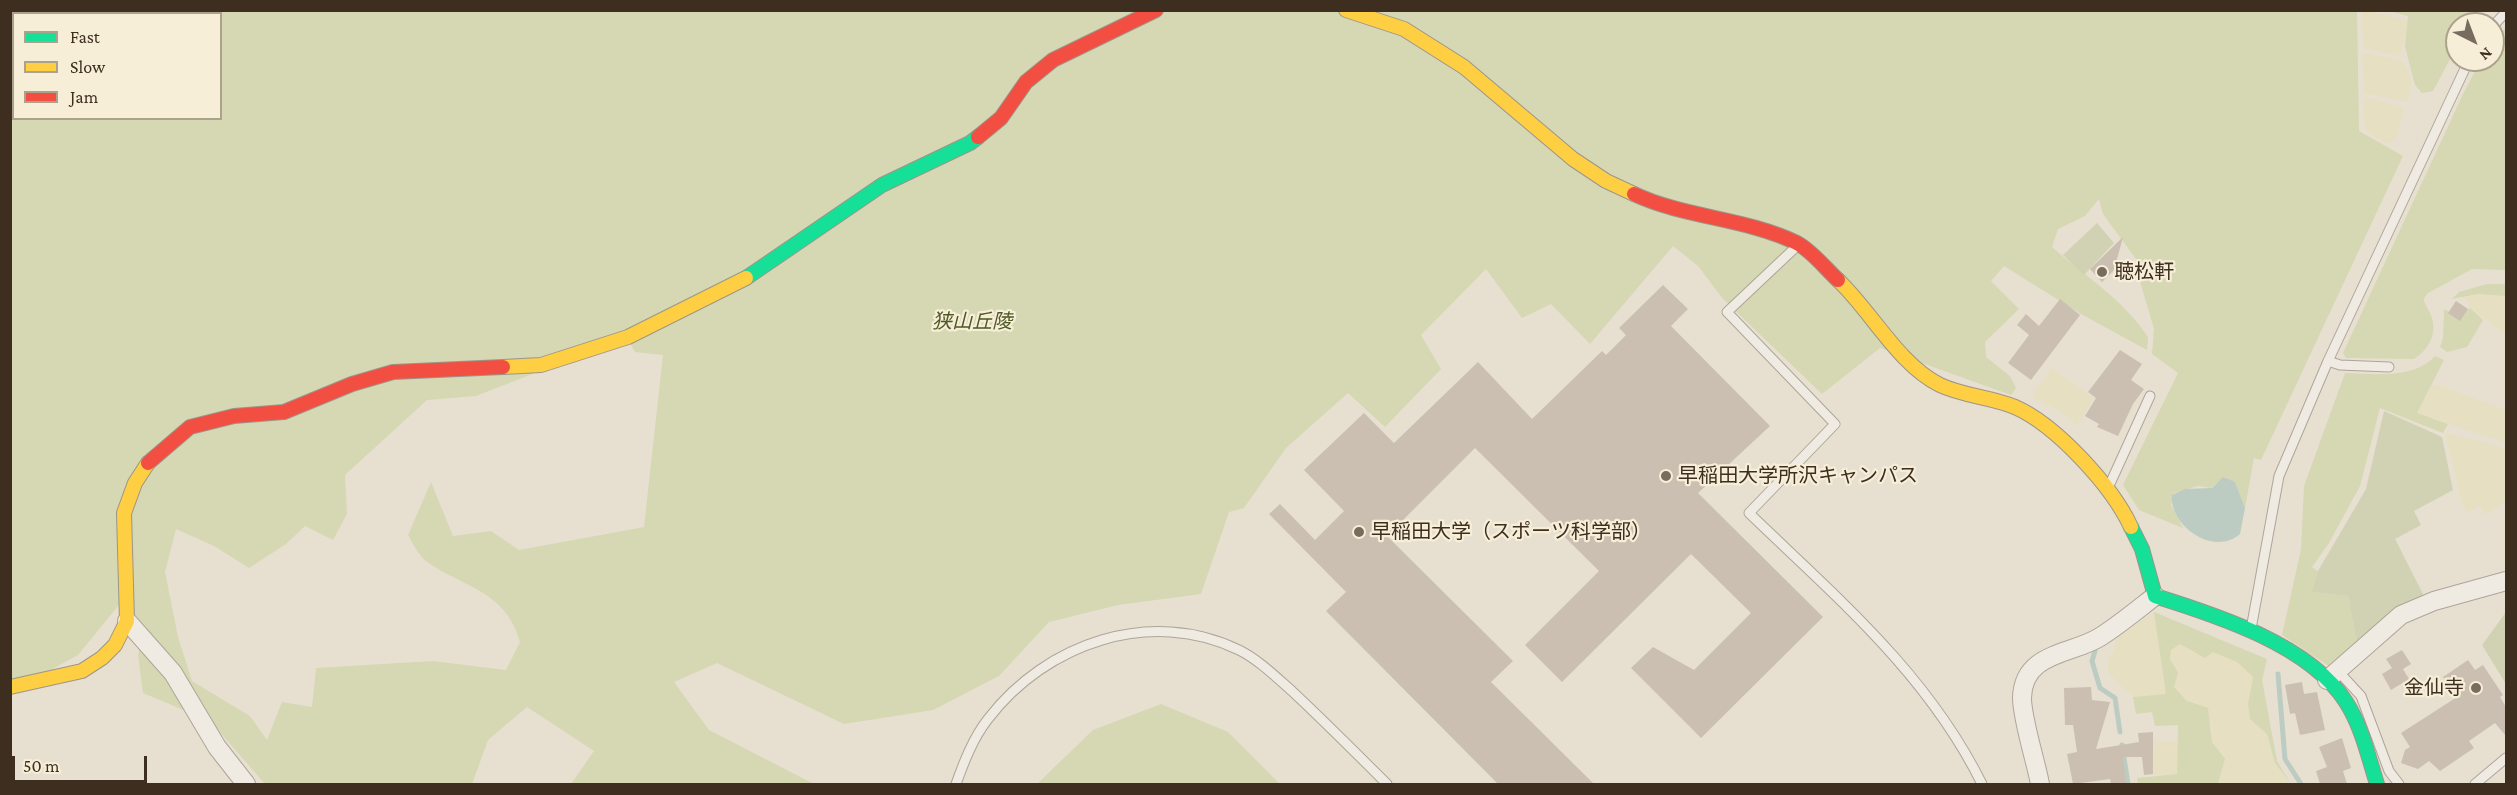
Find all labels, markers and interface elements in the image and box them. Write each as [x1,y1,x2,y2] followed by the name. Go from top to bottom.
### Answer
[12,12,222,120] legend
[2445,12,2505,72] north arrow
[70,27,100,47] text: Fast
[2476,44,2496,64] text: N
[70,57,105,77] text: Slow
[70,87,98,107] text: Jam
[2114,260,2174,284] place label: 聴松軒
[2095,265,2109,279] marker: 聴松軒
[932,310,1012,334] park label: 狭山丘陵
[1678,464,1918,488] place label: 早稲田大学所沢キャンパス
[1659,469,1673,483] marker: 早稲田大学所沢キャンパス
[1371,520,1651,544] place label: 早稲田大学（スポーツ科学部）
[1352,525,1366,539] marker: 早稲田大学（スポーツ科学部）
[2404,676,2464,700] place label: 金仙寺
[2469,681,2483,695] marker: 金仙寺
[15,744,150,782] scale bar
[23,756,60,776] text: 50 m

